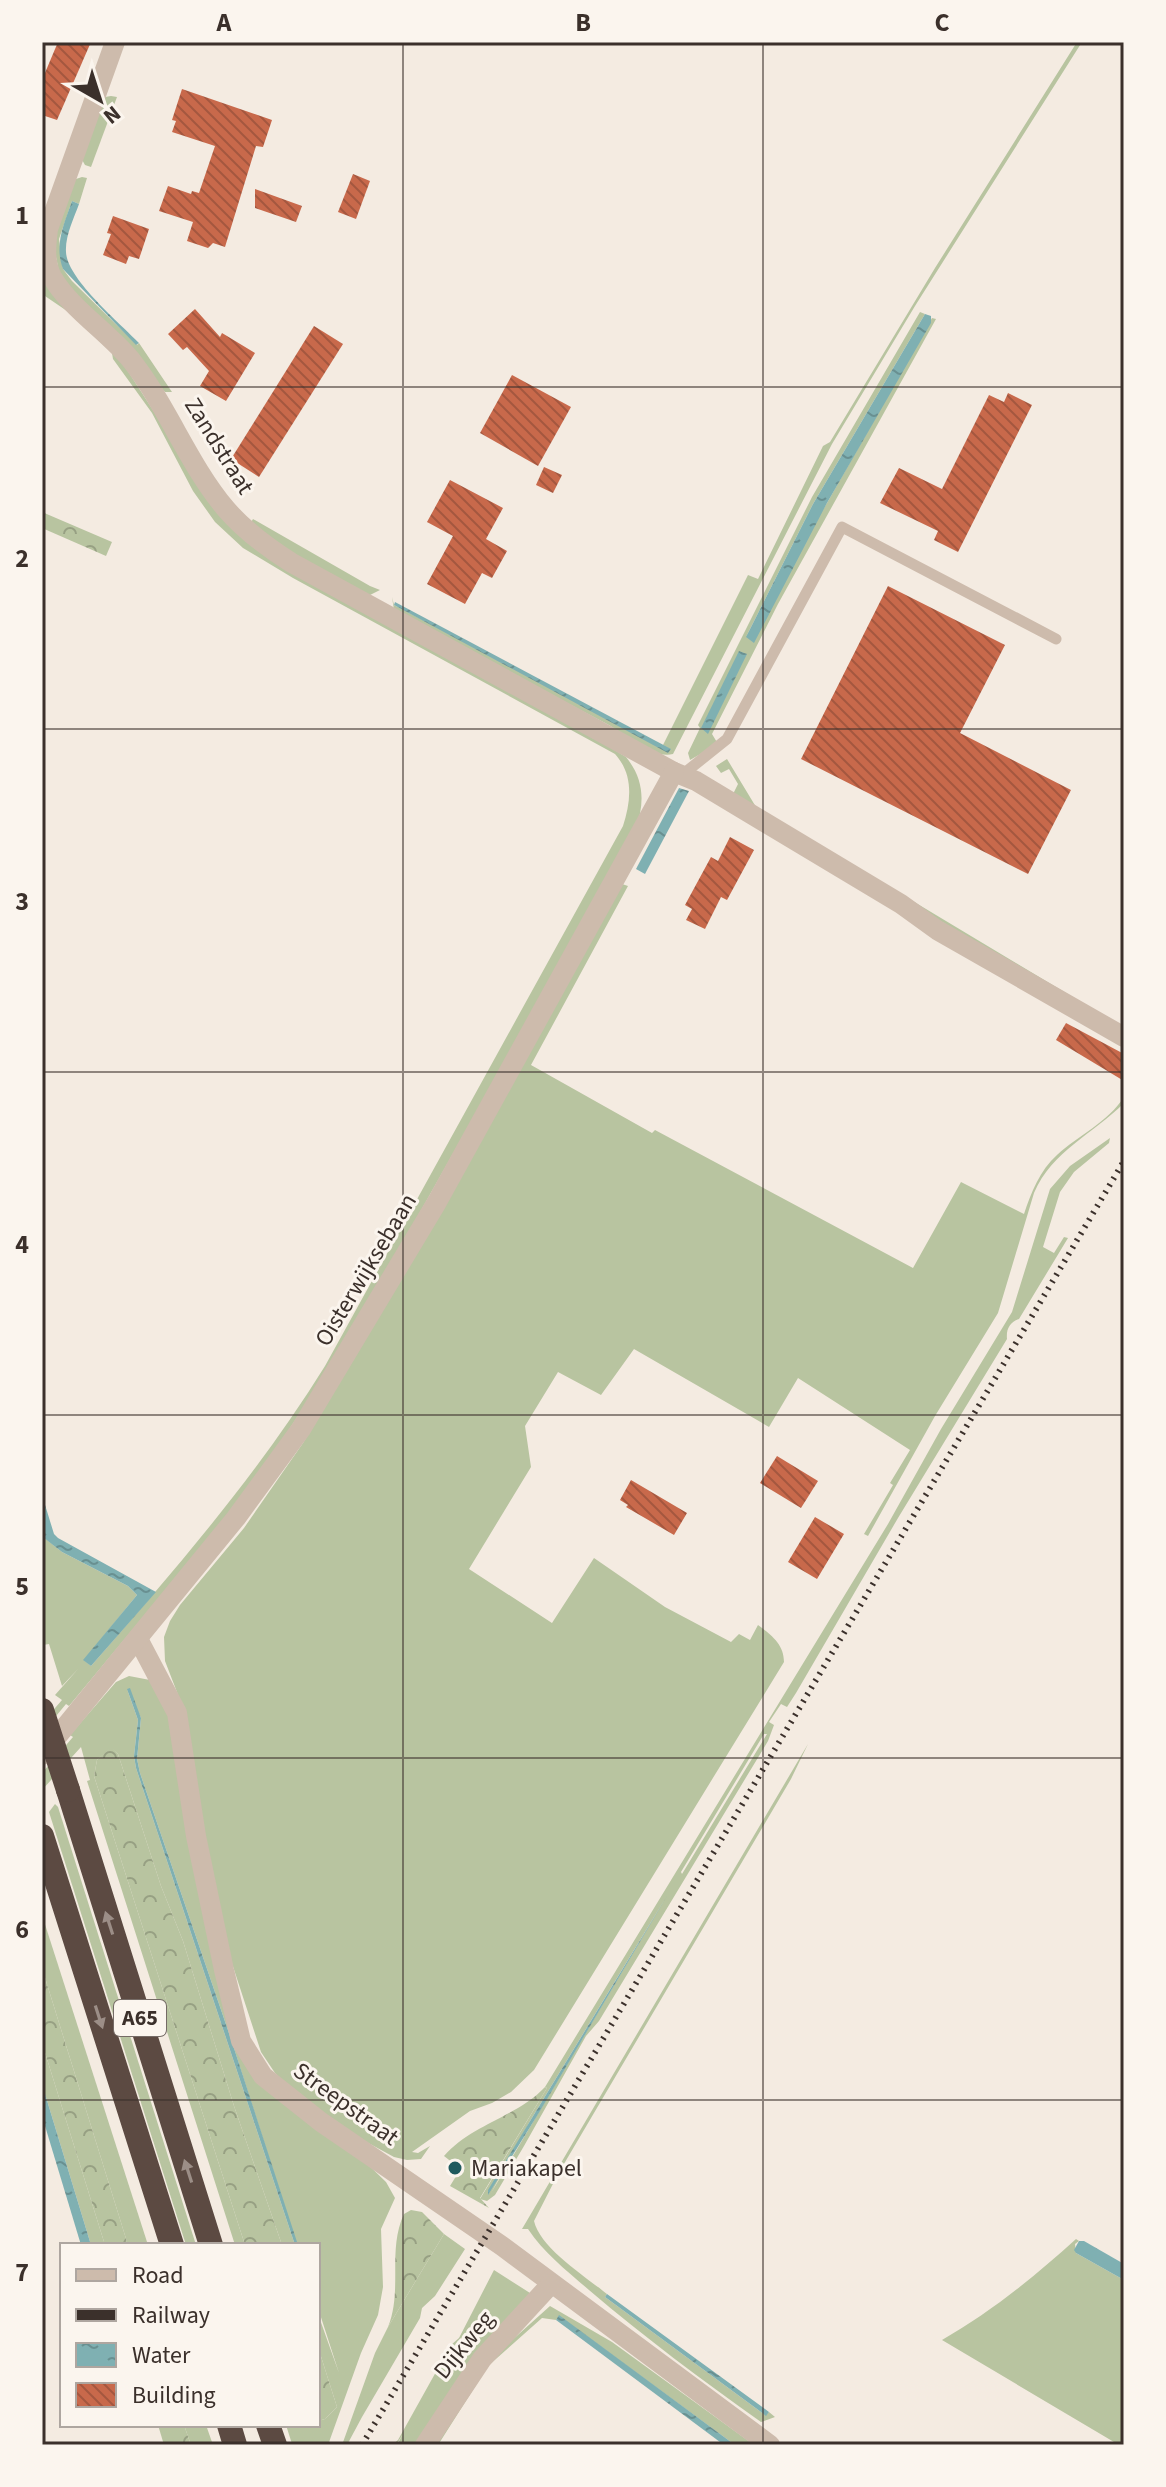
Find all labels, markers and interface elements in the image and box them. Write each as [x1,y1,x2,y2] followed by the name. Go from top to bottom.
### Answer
[216,4,233,41] text: A
[575,4,591,41] text: B
[934,4,950,41] text: C
[60,60,140,140] north arrow
[96,98,128,132] text: N
[15,197,29,234] text: 1
[175,391,263,501] street label: Zandstraat
[15,540,29,577] text: 2
[15,883,29,920] text: 3
[306,1187,426,1353] street label: Oisterwijksebaan
[15,1226,29,1263] text: 4
[15,1568,29,1605] text: 5
[103,1910,115,1934] one-way arrow
[15,1911,29,1948] text: 6
[114,2000,166,2036] road number: A65
[94,2005,106,2029] one-way arrow
[286,2054,406,2154] street label: Streepstraat
[471,2151,582,2186] place label: Mariakapel
[181,2158,194,2182] one-way arrow
[446,2159,464,2177] marker: Mariakapel
[60,2243,320,2427] legend
[15,2254,29,2291] text: 7
[132,2258,184,2293] text: Road
[132,2298,210,2333] text: Railway
[425,2303,503,2387] street label: Dijkweg
[132,2338,191,2373] text: Water
[132,2378,216,2413] text: Building

